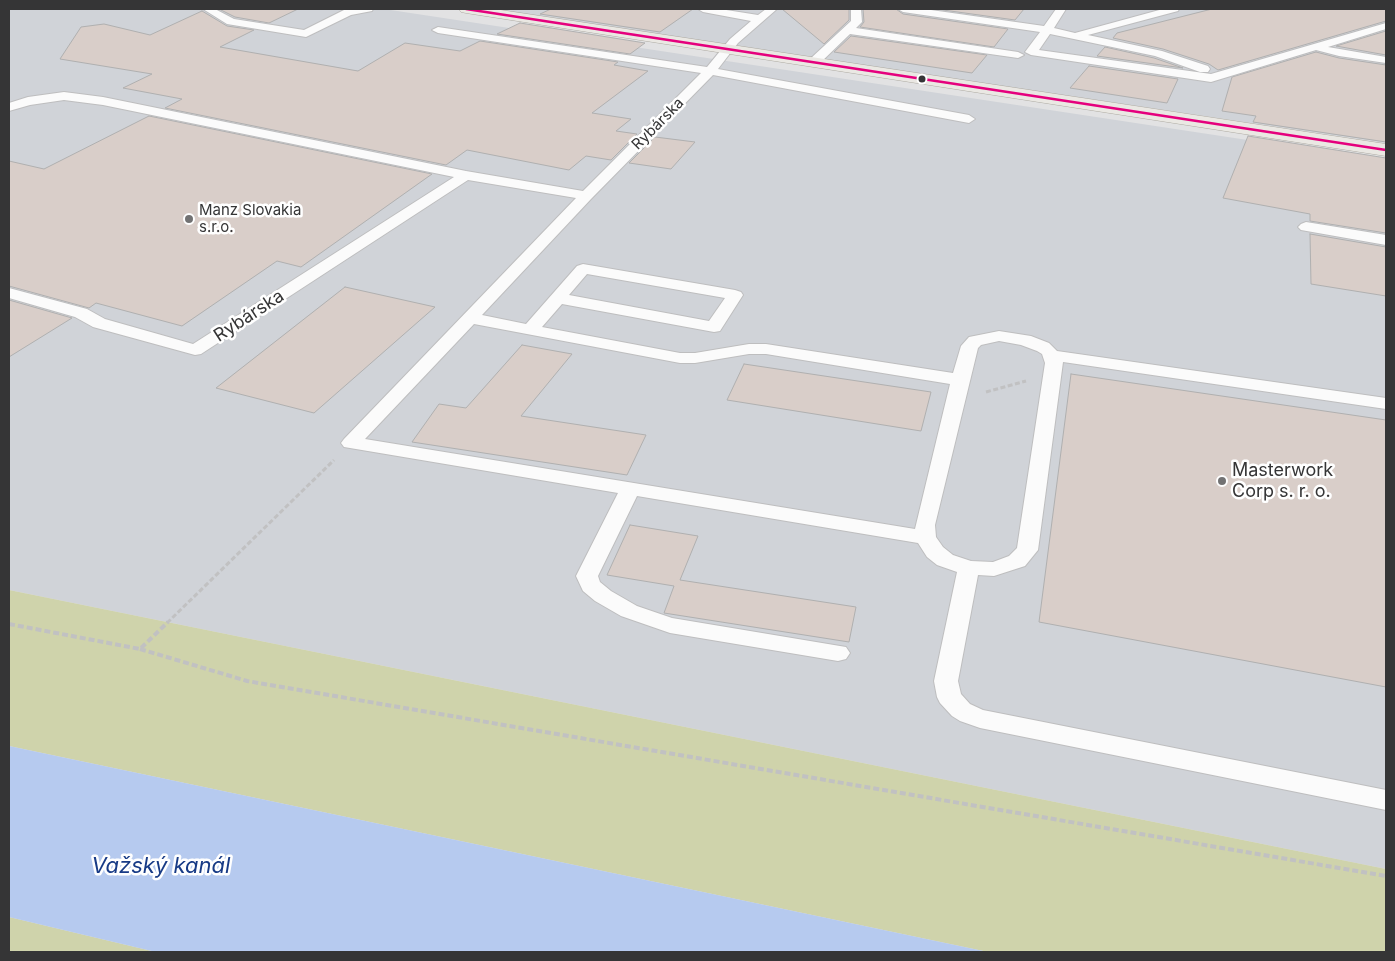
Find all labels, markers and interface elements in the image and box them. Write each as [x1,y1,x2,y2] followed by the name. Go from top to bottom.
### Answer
[917,74,927,84] unlabelled marker
[628,94,688,154] street label: Rybárska
[199,201,301,236] place label: Manz Slovakia s.r.o.
[183,213,195,225] marker: Manz Slovakia s.r.o.
[210,285,288,347] street label: Rybárska
[1232,460,1333,502] place label: Masterwork Corp s. r. o.
[1216,475,1228,487] marker: Masterwork Corp s. r. o.
[92,853,230,879] water label: Važský kanál

